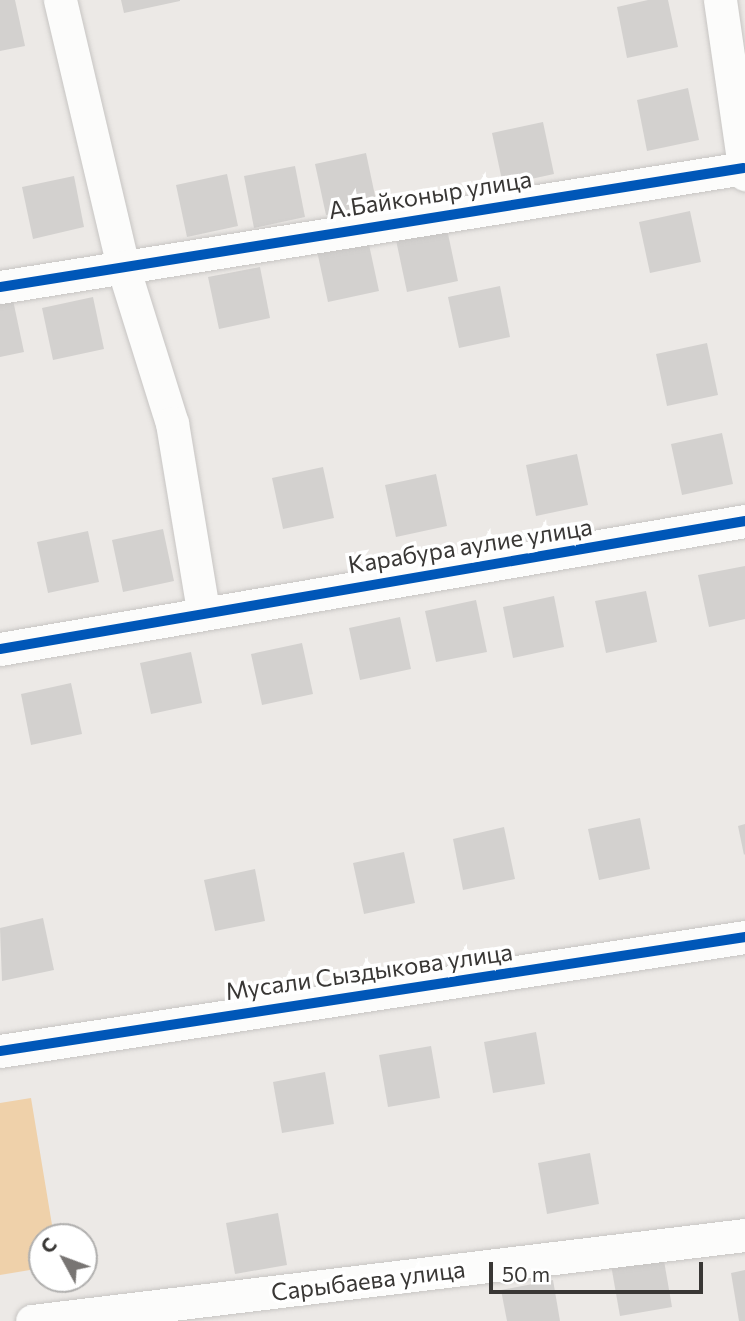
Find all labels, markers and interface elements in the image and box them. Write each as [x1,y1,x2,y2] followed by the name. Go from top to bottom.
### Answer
[326,164,534,224] street label: А.Байконыр улица
[346,511,594,579] street label: Карабура аулие улица
[224,937,514,1005] street label: Мусали Сыздыкова улица
[28,1223,98,1293] north arrow
[35,1233,61,1258] text: С
[493,1248,706,1292] scale bar
[269,1254,467,1306] street label: Сарыбаева улица
[502,1261,550,1286] text: 50 m

